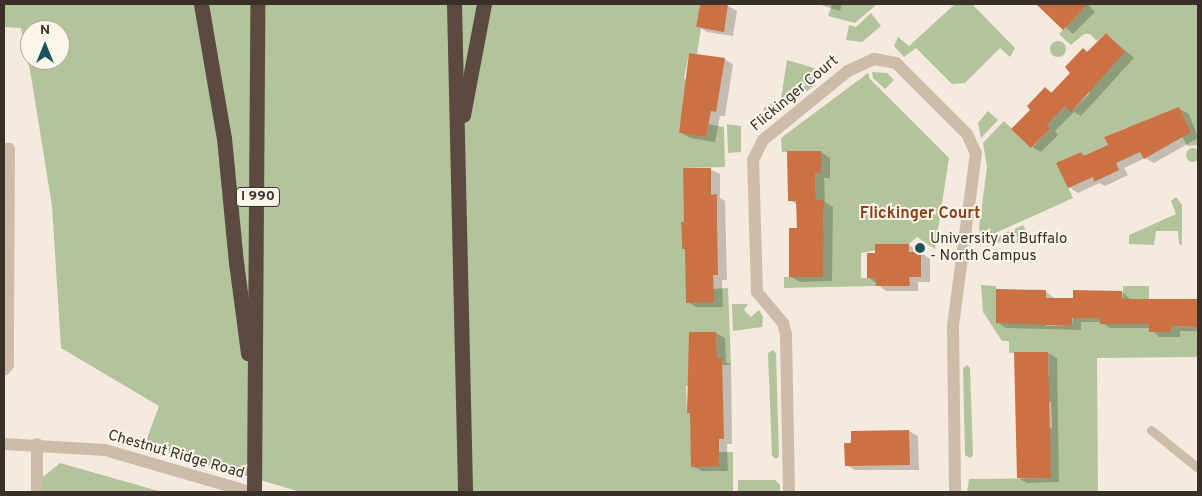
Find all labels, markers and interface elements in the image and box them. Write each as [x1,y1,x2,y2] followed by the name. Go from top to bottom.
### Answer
[20,20,70,70] north arrow
[40,22,50,39] text: N
[748,52,842,136] street label: Flickinger Court
[236,186,280,208] road number: I 990
[860,204,980,224] district label: Flickinger Court
[930,230,1067,265] place label: University at Buffalo - North Campus
[914,242,926,254] marker: University at Buffalo - North Campus
[106,427,246,483] street label: Chestnut Ridge Road

